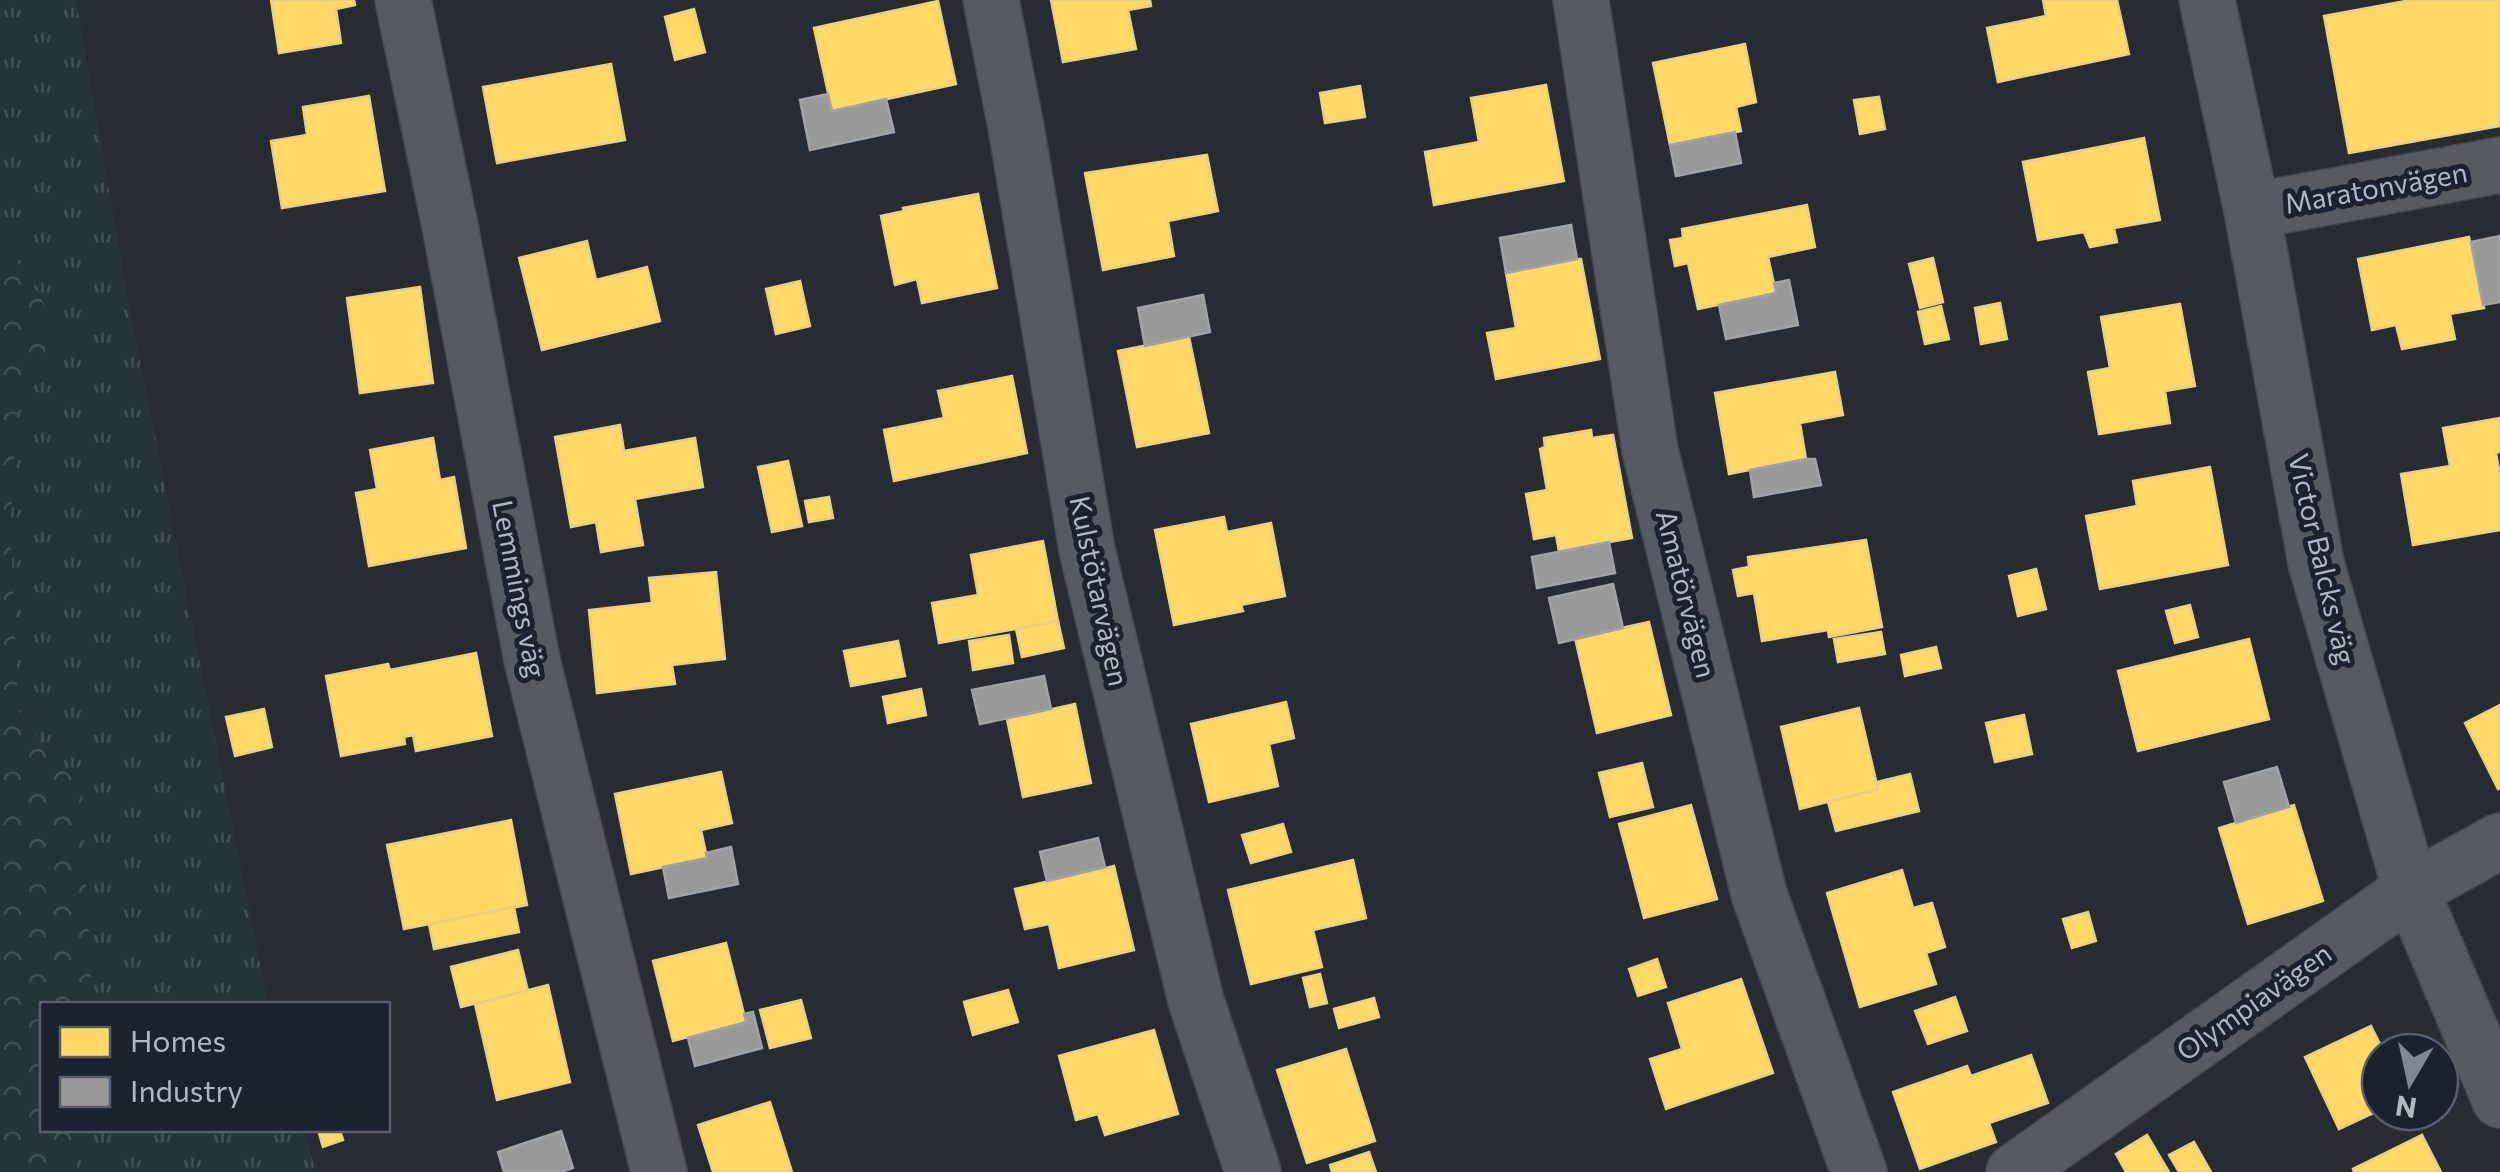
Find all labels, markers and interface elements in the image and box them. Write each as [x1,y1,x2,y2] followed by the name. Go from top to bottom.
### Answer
[2282,154,2470,220] street label: Maratonvägen
[2282,450,2364,668] street label: Victor Balcks väg
[1063,493,1137,689] street label: Kulstötarvägen
[486,497,554,680] street label: Lemmings väg
[1650,506,1724,681] street label: Amatörvägen
[2169,935,2337,1067] street label: Olympiavägen
[40,1002,390,1132] legend
[130,1021,226,1058] text: Homes
[2360,1032,2460,1132] north arrow
[130,1071,243,1108] text: Industry
[2393,1089,2419,1126] text: N

